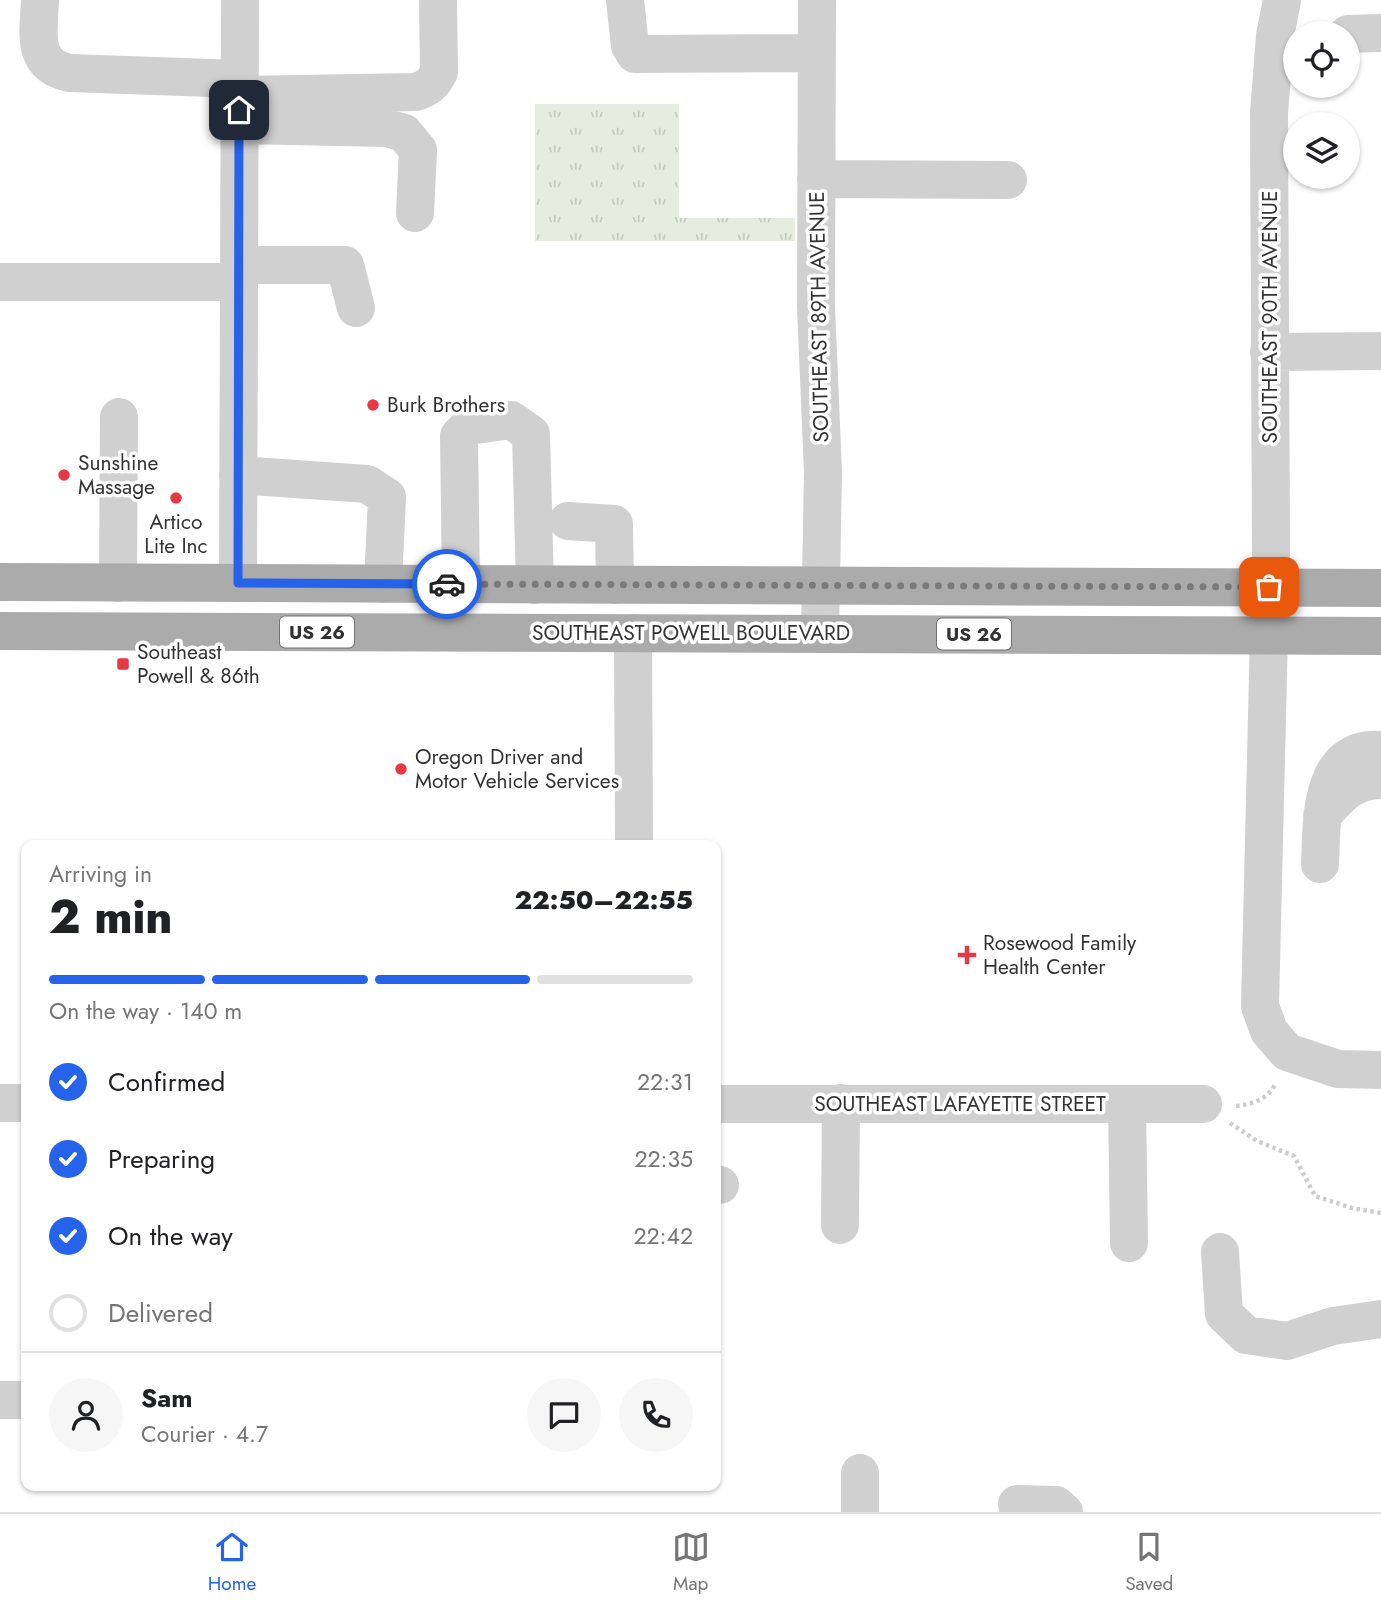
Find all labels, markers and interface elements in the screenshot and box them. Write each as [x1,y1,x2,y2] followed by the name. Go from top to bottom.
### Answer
[1283,21,1360,189] map controls
[1283,21,1360,98] button: locate
[209,80,269,140] pin
[220,91,258,129] icon: home
[1283,112,1360,189] button: layers
[802,191,836,443] street label: SOUTHEAST 89TH AVENUE
[1255,191,1285,443] street label: SOUTHEAST 90TH AVENUE
[387,390,505,420] place label: Burk Brothers
[365,397,381,413] marker: Burk Brothers
[78,448,159,502] place label: Sunshine Massage
[56,467,72,483] marker: Sunshine Massage
[168,490,184,506] marker: Artico Lite Inc
[144,507,208,561] place label: Artico Lite Inc
[412,549,482,619] courier
[1239,557,1299,617] pin
[428,565,466,603] icon: car
[1250,568,1288,606] icon: bag
[280,617,354,648] road number: US 26
[532,618,850,648] street label: SOUTHEAST POWELL BOULEVARD
[937,618,1011,650] road number: US 26
[137,637,260,691] place label: Southeast Powell & 86th
[115,656,131,672] marker: Southeast Powell & 86th
[415,742,619,796] place label: Oregon Driver and Motor Vehicle Services
[393,761,409,777] marker: Oregon Driver and Motor Vehicle Services
[49,857,152,891] text: Arriving in
[514,881,693,919] text: 22:50–22:55
[49,884,173,950] text: 2 min
[983,928,1137,982] place label: Rosewood Family Health Center
[957,945,977,965] marker: Rosewood Family Health Center
[49,994,242,1028] text: On the way · 140 m
[49,1063,87,1101] icon: check
[108,1063,225,1101] text: Confirmed
[637,1065,693,1099] text: 22:31
[814,1089,1106,1119] street label: SOUTHEAST LAFAYETTE STREET
[49,1140,87,1178] icon: check
[108,1140,215,1178] text: Preparing
[634,1142,693,1176] text: 22:35
[49,1217,87,1255] icon: check
[108,1217,233,1255] text: On the way
[633,1219,693,1253] text: 22:42
[108,1294,213,1332] text: Delivered
[49,1378,123,1452] button: person
[527,1378,601,1452] button: chat
[619,1378,693,1452] button: phone
[141,1379,193,1417] text: Sam
[141,1417,268,1451] text: Courier · 4.7
[208,1528,256,1597] tab: Home
[672,1528,710,1597] tab: Map
[1125,1528,1173,1597] tab: Saved

